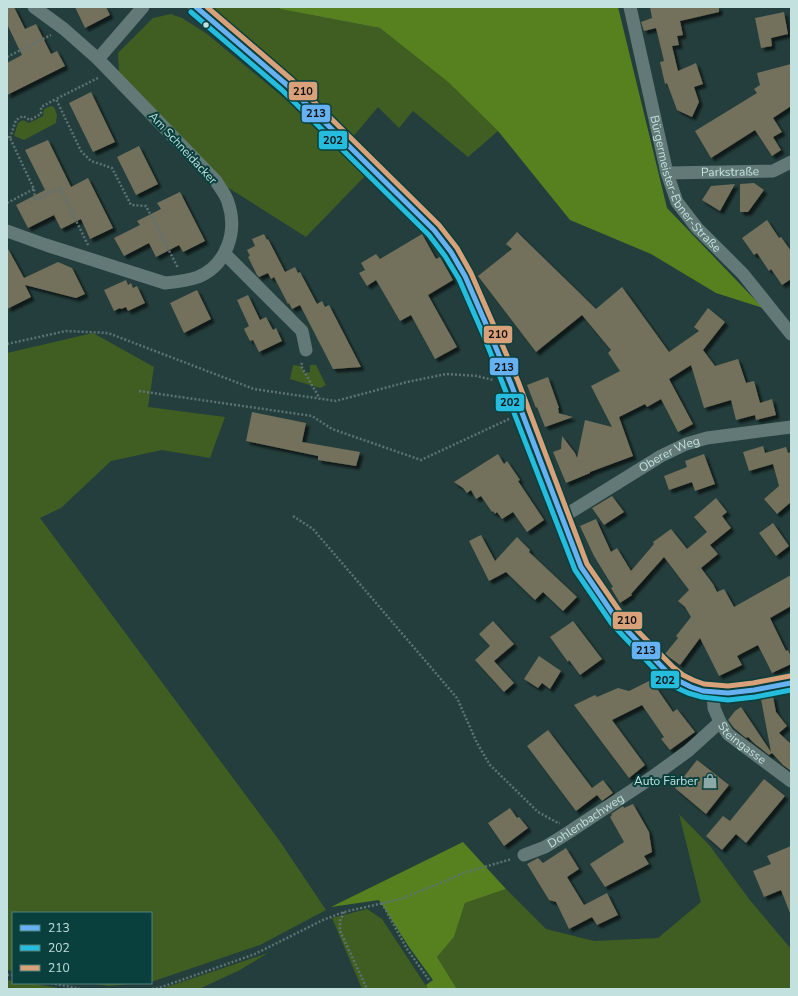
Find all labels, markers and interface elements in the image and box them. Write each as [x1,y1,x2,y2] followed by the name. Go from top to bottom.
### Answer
[201,20,211,30] unlabelled marker
[288,81,318,101] line badge: 210
[293,84,313,99] text: 210
[301,104,331,123] line badge: 213
[306,106,326,121] text: 213
[145,108,221,188] street label: Am Schneidacker
[646,114,725,256] street label: Bürgermeister-Ebner-Straße
[318,130,348,150] line badge: 202
[323,133,343,148] text: 202
[701,163,759,180] street label: Parkstraße
[483,325,513,344] line badge: 210
[488,327,508,342] text: 210
[489,357,519,376] line badge: 213
[494,360,514,375] text: 213
[495,393,525,412] line badge: 202
[500,395,520,410] text: 202
[636,432,702,476] street label: Oberer Weg
[612,611,643,630] line badge: 210
[617,613,637,628] text: 210
[631,641,661,660] line badge: 213
[636,643,656,658] text: 213
[650,670,680,689] line badge: 202
[655,673,675,688] text: 202
[714,719,769,768] street label: Steingasse
[701,772,719,790] shop icon: Auto Färber
[634,773,699,789] place label: Auto Färber
[545,790,627,852] street label: Dohlenbachweg
[12,912,152,984] legend
[48,920,70,936] text: 213
[48,940,70,956] text: 202
[48,960,70,976] text: 210

